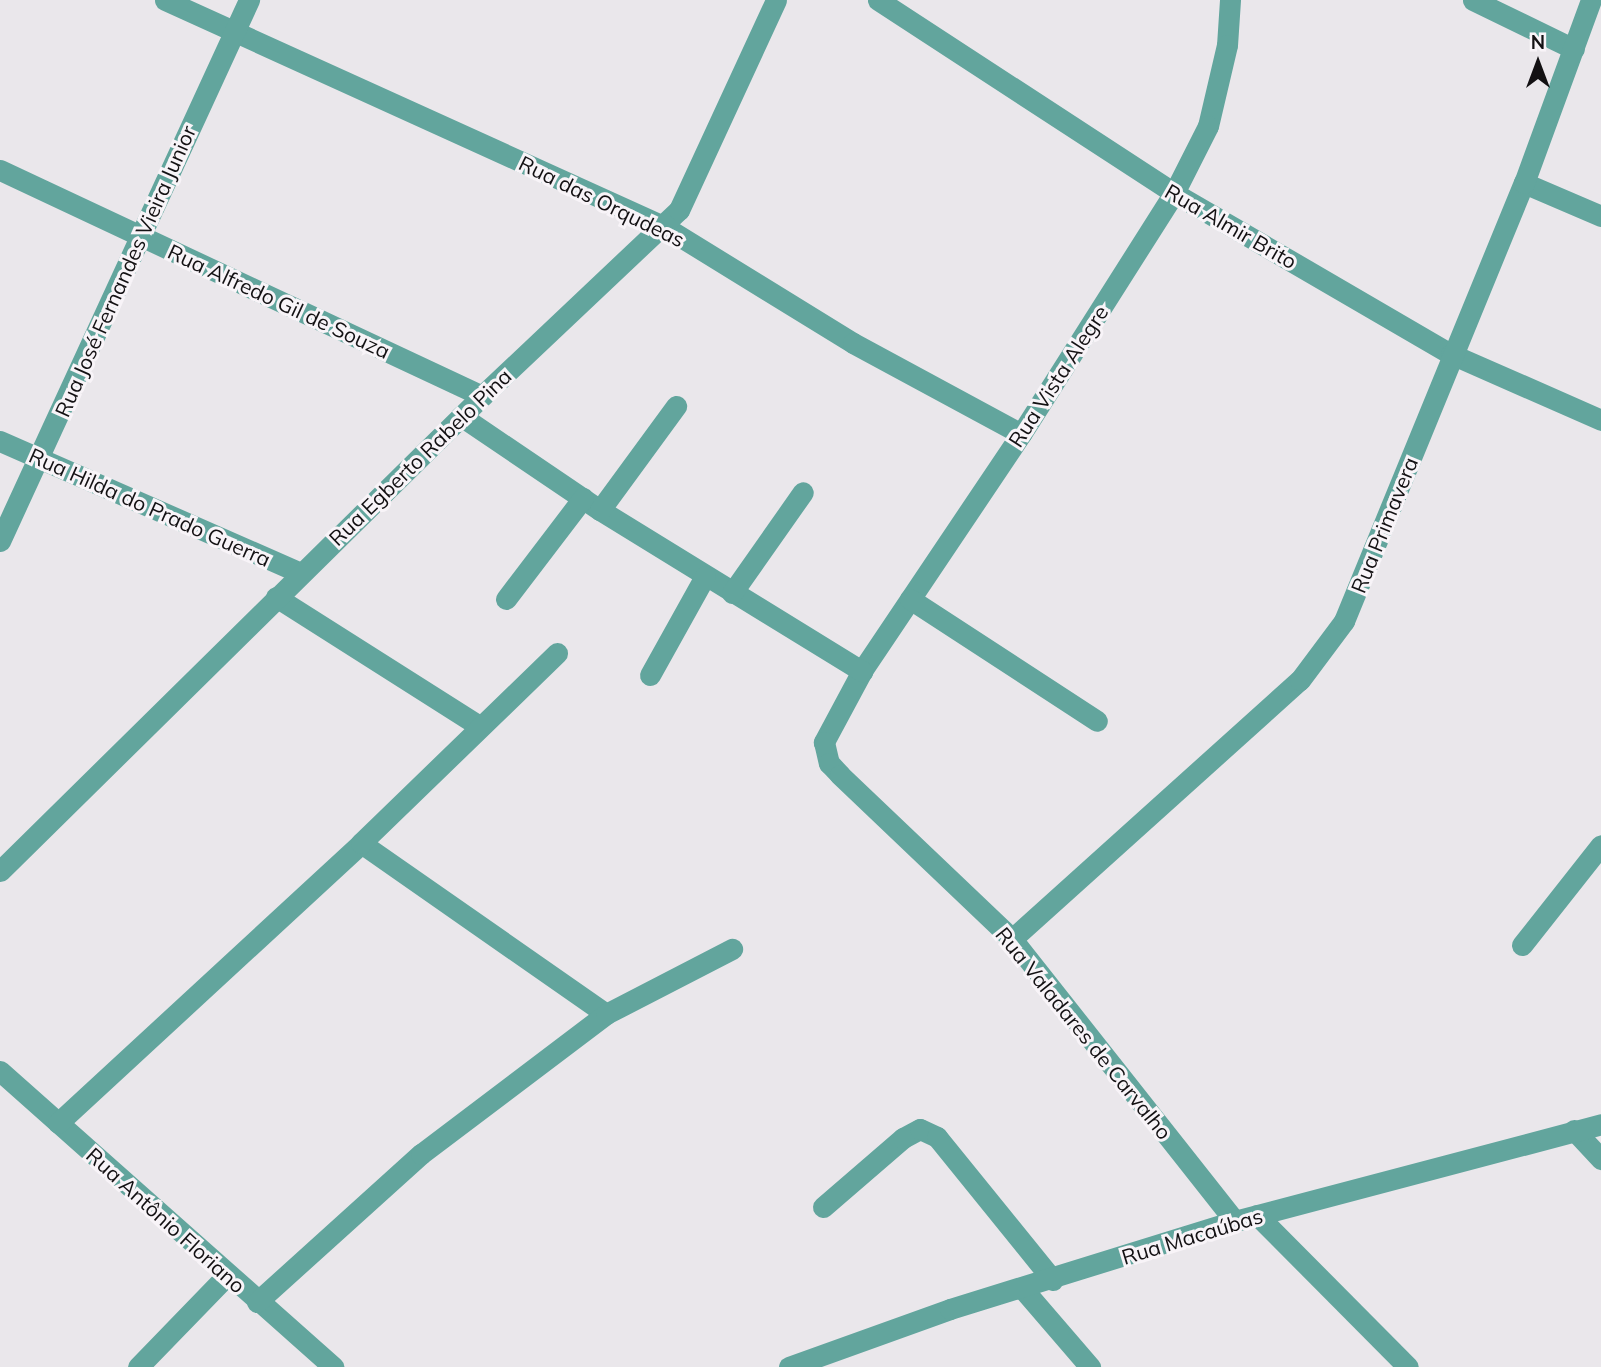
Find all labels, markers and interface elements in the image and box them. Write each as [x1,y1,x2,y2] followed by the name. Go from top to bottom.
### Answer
[1503,28,1573,98] north arrow
[1531,30,1545,54] text: N
[49,121,201,421] street label: Rua José Fernandes Vieira Junior
[515,150,689,252] street label: Rua das Orqudeas
[1161,178,1301,274] street label: Rua Almir Brito
[164,238,394,364] street label: Rua Alfredo Gil de Souza
[1003,301,1113,451] street label: Rua Vista Alegre
[324,363,516,551] street label: Rua Egberto Rabelo Pina
[25,442,275,572] street label: Rua Hilda do Prado Guerra
[1345,453,1423,597] street label: Rua Primavera
[991,922,1177,1144] street label: Rua Valadares de Carvalho
[81,1142,251,1298] street label: Rua Antônio Floriano
[1119,1203,1265,1269] street label: Rua Macaúbas

